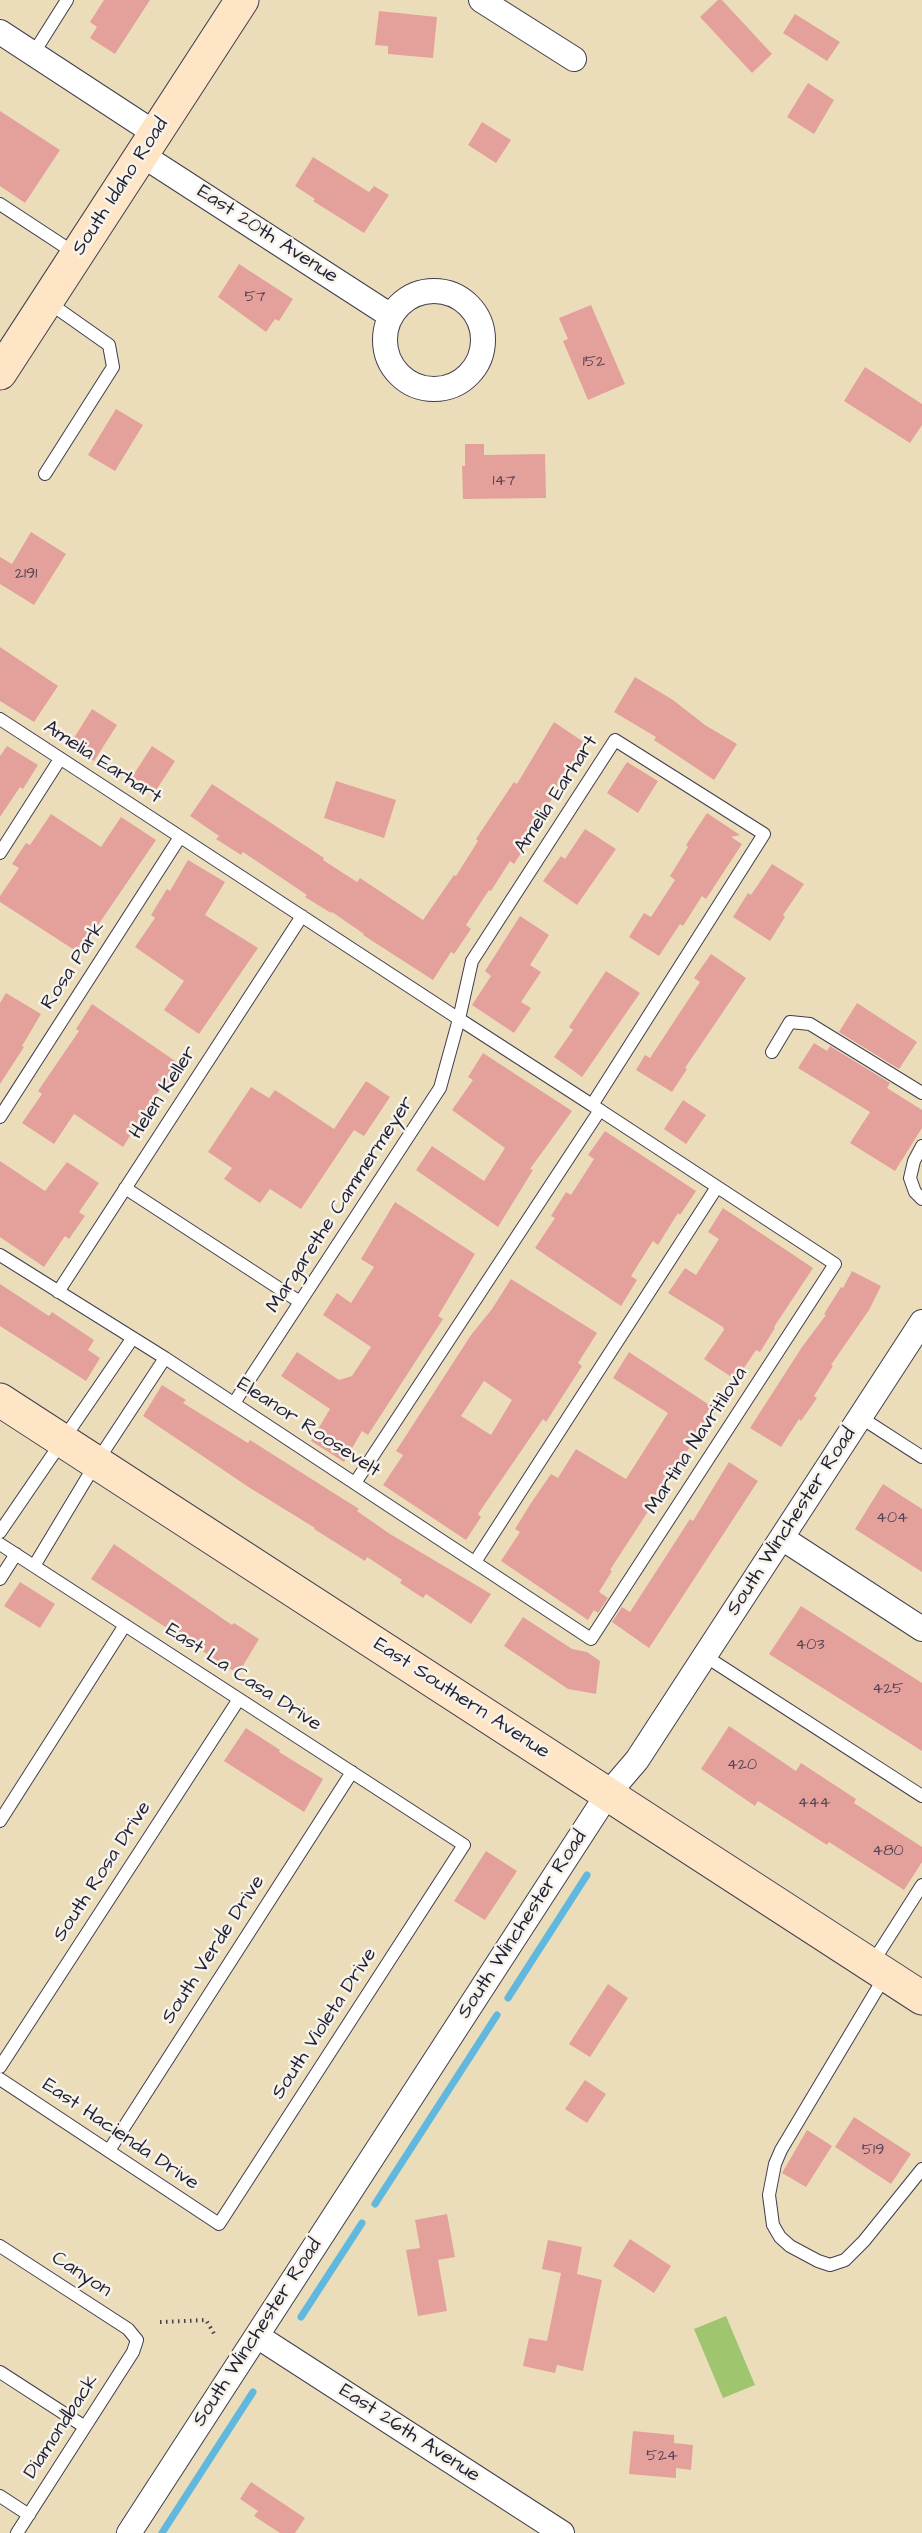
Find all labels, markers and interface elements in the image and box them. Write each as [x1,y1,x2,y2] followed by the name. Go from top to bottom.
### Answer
[68,114,174,260] street label: South Idaho Road
[192,180,342,290] street label: East 20th Avenue
[244,288,266,308] house number: 57
[583,353,605,373] house number: 152
[493,472,515,492] house number: 147
[15,565,37,585] house number: 2191
[39,716,165,810] street label: Amelia Earhart
[510,732,604,858] street label: Amelia Earhart
[37,918,111,1014] street label: Rosa Park
[125,1042,203,1144] street label: Helen Keller
[262,1092,420,1318] street label: Margarethe Cammermeyer
[641,1363,753,1519] street label: Martina Navritilova
[232,1373,384,1483] street label: Eleanor Roosevelt
[722,1423,862,1621] street label: South Winchester Road
[876,1509,908,1529] house number: 404
[161,1619,325,1737] street label: East La Casa Drive
[368,1633,554,1765] street label: East Southern Avenue
[795,1636,825,1656] house number: 403
[872,1680,904,1700] house number: 425
[727,1756,757,1776] house number: 420
[798,1794,830,1814] house number: 444
[49,1797,157,1947] street label: South Rosa Drive
[453,1826,593,2024] street label: South Winchester Road
[872,1842,904,1862] house number: 480
[157,1871,271,2029] street label: South Verde Drive
[267,1944,383,2104] street label: South Violeta Drive
[37,2074,203,2196] street label: East Hacienda Drive
[862,2141,884,2161] house number: 519
[188,2234,328,2432] street label: South Winchester Road
[47,2247,115,2303] street label: Canyon
[19,2370,105,2484] street label: Diamondback
[334,2380,484,2488] street label: East 26th Avenue
[646,2447,678,2467] house number: 524

